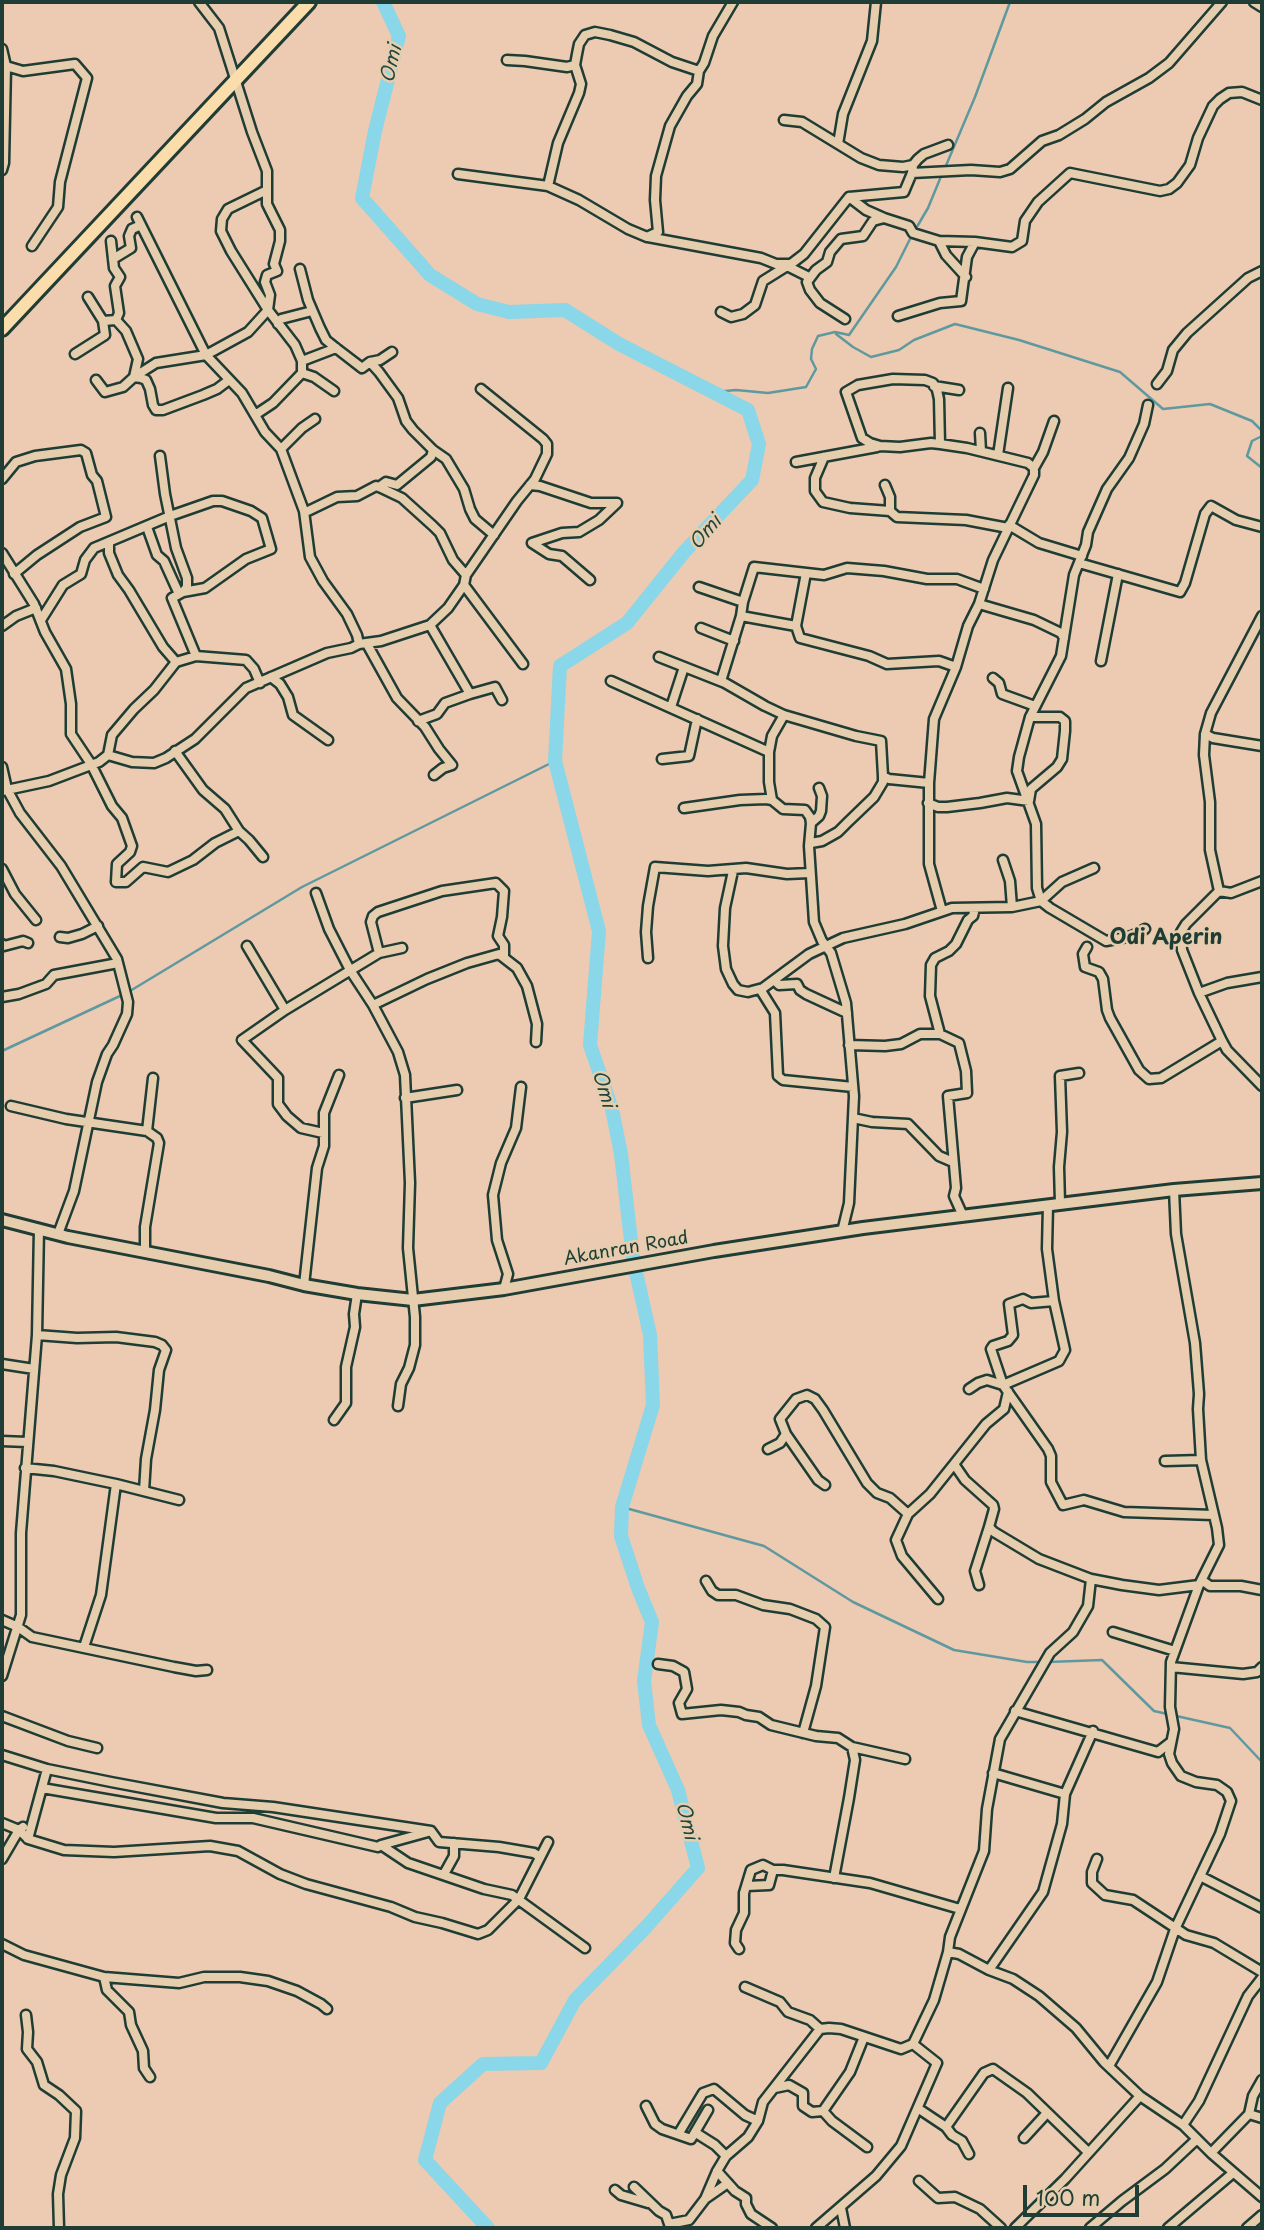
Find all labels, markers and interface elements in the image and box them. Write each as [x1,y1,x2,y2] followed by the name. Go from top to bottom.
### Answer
[377,43,407,85] water label: Omi
[685,511,727,555] water label: Omi
[1110,925,1222,951] district label: Odi Aperin
[587,1068,619,1110] water label: Omi
[562,1227,690,1271] street label: Akanran Road
[670,1800,702,1842] water label: Omi
[1026,2170,1142,2214] scale bar
[1036,2181,1100,2213] text: 100 m

